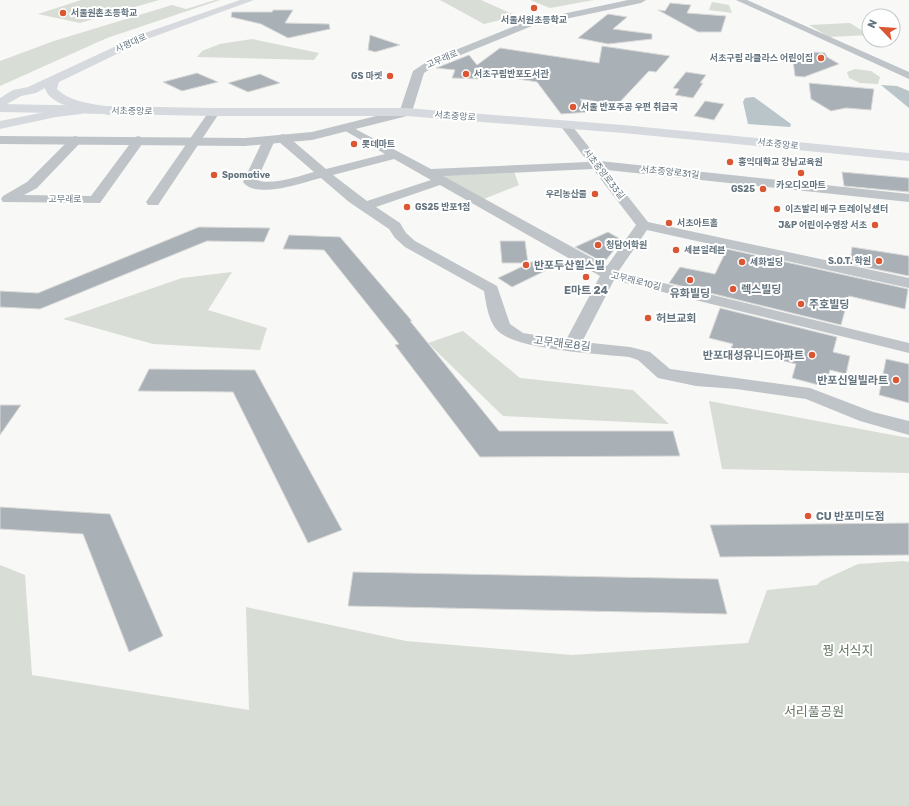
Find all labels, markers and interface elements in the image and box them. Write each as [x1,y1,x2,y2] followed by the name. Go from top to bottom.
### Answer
[529,3,539,13] marker: 서울서원초등학교
[71,7,137,18] place label: 서울원촌초등학교
[58,8,68,18] marker: 서울원촌초등학교
[861,8,901,48] north arrow
[501,14,567,25] place label: 서울서원초등학교
[865,18,880,30] text: N
[114,32,148,54] street label: 사평대로
[425,48,459,70] street label: 고무래로
[710,53,813,63] place label: 서초구립 라클라스 어린이집
[816,53,826,63] marker: 서초구립 라클라스 어린이집
[461,69,471,79] marker: 서초구립반포도서관
[474,69,549,79] place label: 서초구립반포도서관
[351,71,383,81] place label: GS 마켓
[385,71,395,81] marker: GS 마켓
[581,101,679,112] place label: 서울 반포주공 우편 취급국
[568,102,578,112] marker: 서울 반포주공 우편 취급국
[111,106,153,116] street label: 서초중앙로
[434,110,476,122] street label: 서초중앙로
[757,137,799,151] street label: 서초중앙로
[349,139,359,149] marker: 롯데마트
[362,139,395,149] place label: 롯데마트
[581,147,627,201] street label: 서초중앙로33길
[738,156,823,167] place label: 홍익대학교 강남교육원
[725,157,735,167] marker: 홍익대학교 강남교육원
[640,164,700,180] street label: 서초중앙로31길
[796,168,806,178] marker: 카오디오마트
[209,170,219,180] marker: Spomotive
[222,170,271,180] place label: Spomotive
[776,180,826,190] place label: 카오디오마트
[731,184,755,194] place label: GS25
[758,184,768,194] marker: GS25
[546,189,587,199] place label: 우리농산물
[590,189,600,199] marker: 우리농산물
[48,194,82,204] street label: 고무래로
[402,202,412,212] marker: GS25 반포1점
[415,202,470,212] place label: GS25 반포1점
[772,204,782,214] marker: 이츠발리 배구 트레이닝센터
[785,204,888,214] place label: 이츠발리 배구 트레이닝센터
[664,218,674,228] marker: 서초아트홀
[677,218,718,228] place label: 서초아트홀
[778,220,868,230] place label: J&P 어린이수영장 서초
[870,220,880,230] marker: J&P 어린이수영장 서초
[606,239,647,250] place label: 청담어학원
[593,240,603,250] marker: 청담어학원
[671,245,681,255] marker: 세븐일레븐
[684,245,725,255] place label: 세븐일레븐
[828,255,871,266] place label: S.O.T. 학원
[874,256,884,266] marker: S.O.T. 학원
[737,257,747,267] marker: 세화빌딩
[750,257,783,267] place label: 세화빌딩
[534,259,605,272] place label: 반포두산힐스빌
[521,260,531,270] marker: 반포두산힐스빌
[610,270,662,292] street label: 고무래로10길
[581,272,591,282] marker: E마트 24
[685,275,695,285] marker: 유화빌딩
[741,283,781,296] place label: 렉스빌딩
[564,284,609,297] place label: E마트 24
[728,284,738,294] marker: 렉스빌딩
[670,287,710,300] place label: 유화빌딩
[809,298,849,311] place label: 주호빌딩
[796,299,806,309] marker: 주호빌딩
[656,312,696,325] place label: 허브교회
[643,313,653,323] marker: 허브교회
[533,334,591,353] street label: 고무래로8길
[703,349,804,362] place label: 반포대성유니드아파트
[807,350,817,360] marker: 반포대성유니드아파트
[817,374,888,387] place label: 반포신일빌라트
[891,375,901,385] marker: 반포신일빌라트
[816,510,885,523] place label: CU 반포미도점
[803,511,813,521] marker: CU 반포미도점
[822,643,874,658] park label: 꿩 서식지
[784,704,844,719] park label: 서리풀공원

